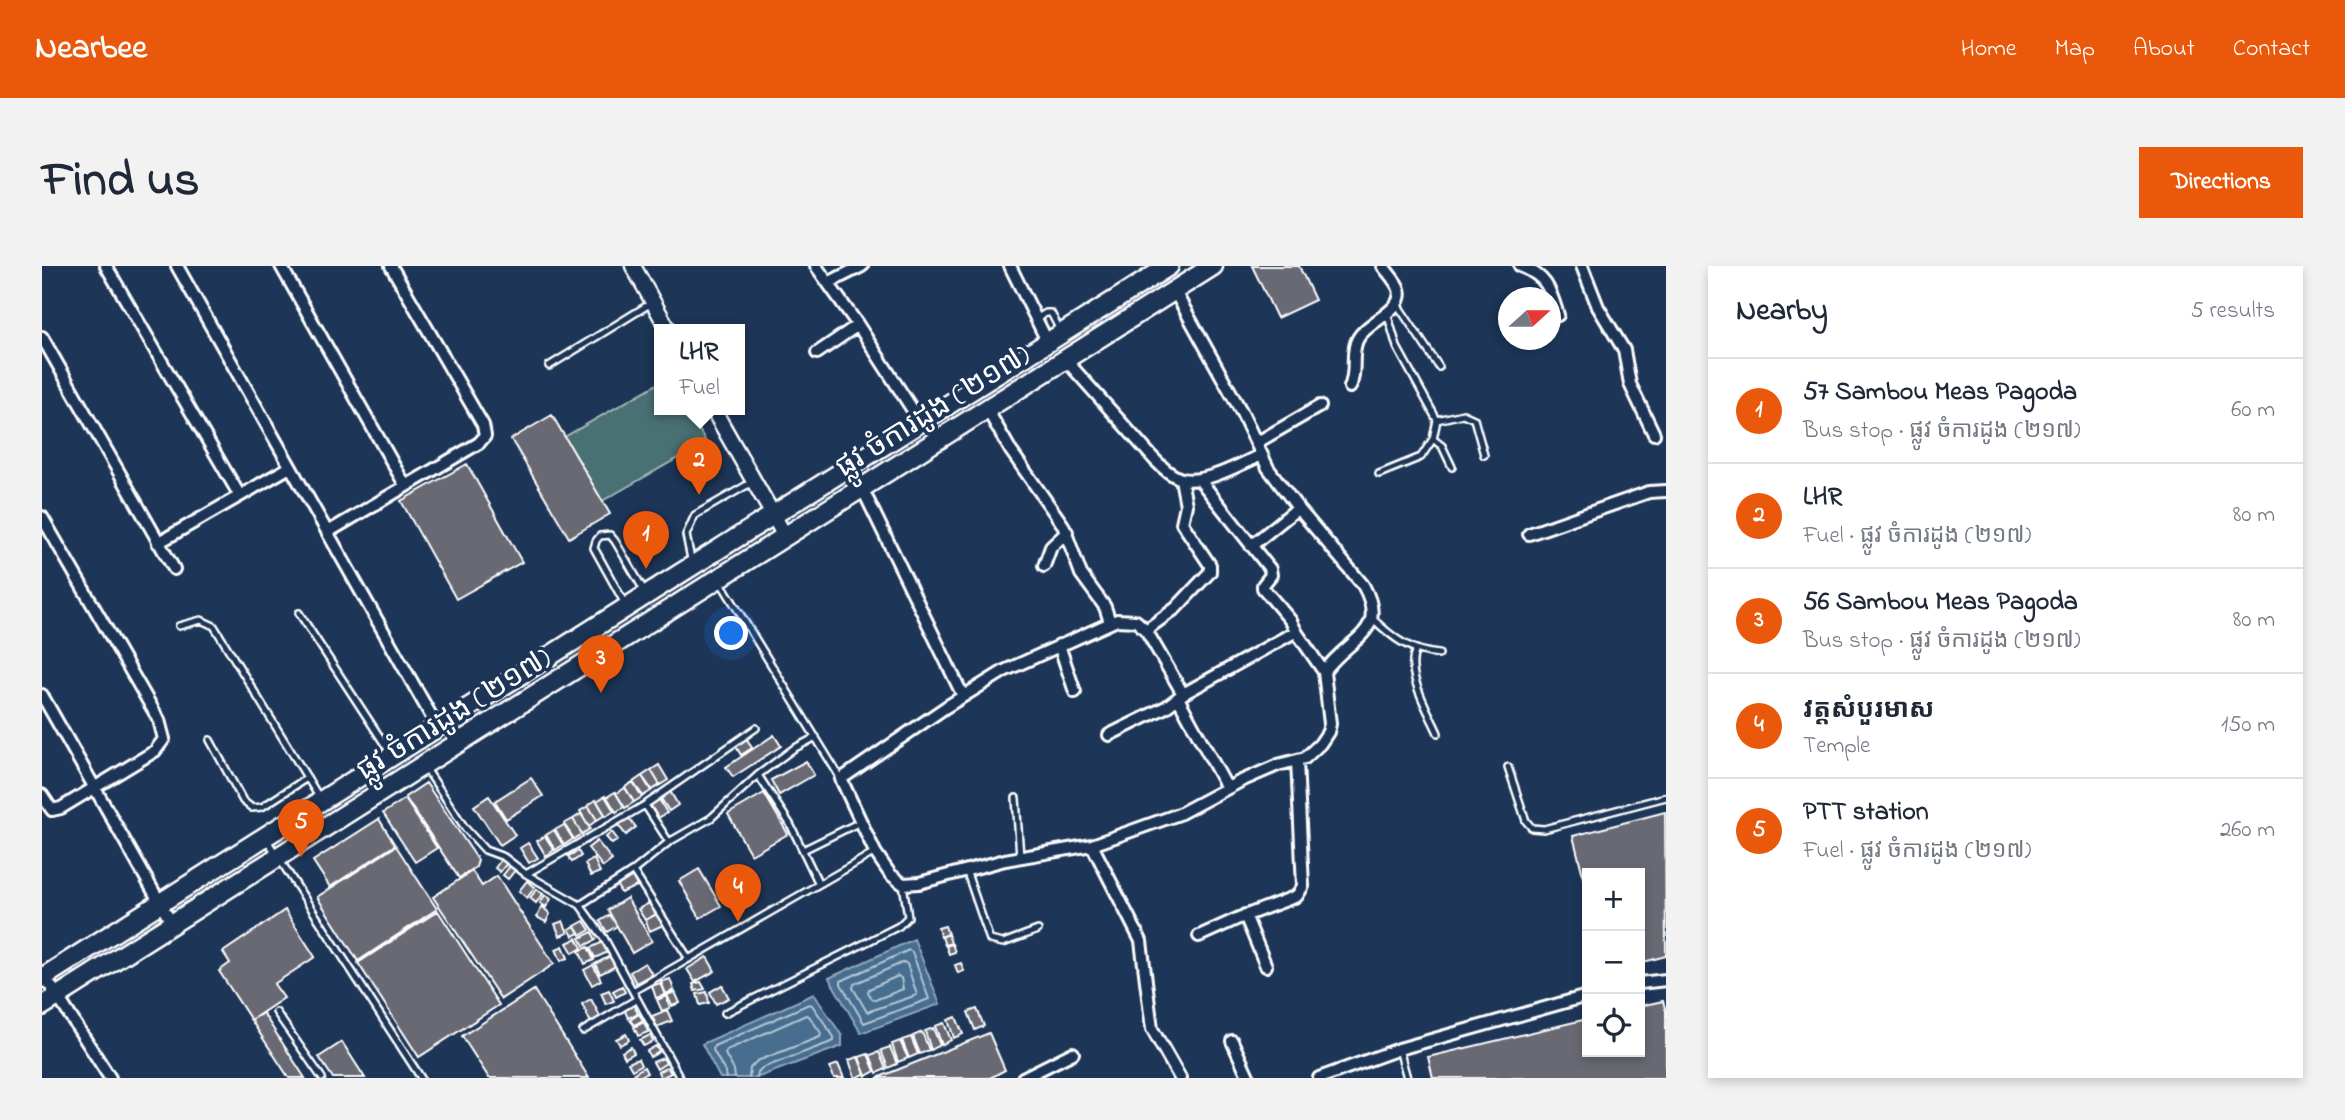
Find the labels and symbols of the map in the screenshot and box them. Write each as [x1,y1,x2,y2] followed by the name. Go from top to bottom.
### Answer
[1498,287,1561,350] north arrow
[827,335,1041,491] street label: ផ្លូវ ចំការដូង (២១៧)
[676,437,722,495] pin: 2
[623,511,669,569] pin: 1
[714,616,748,650] your location
[578,635,624,693] pin: 3
[348,638,562,794] street label: ផ្លូវ ចំការដូង (២១៧)
[278,799,324,857] pin: 5
[715,864,761,922] pin: 4

